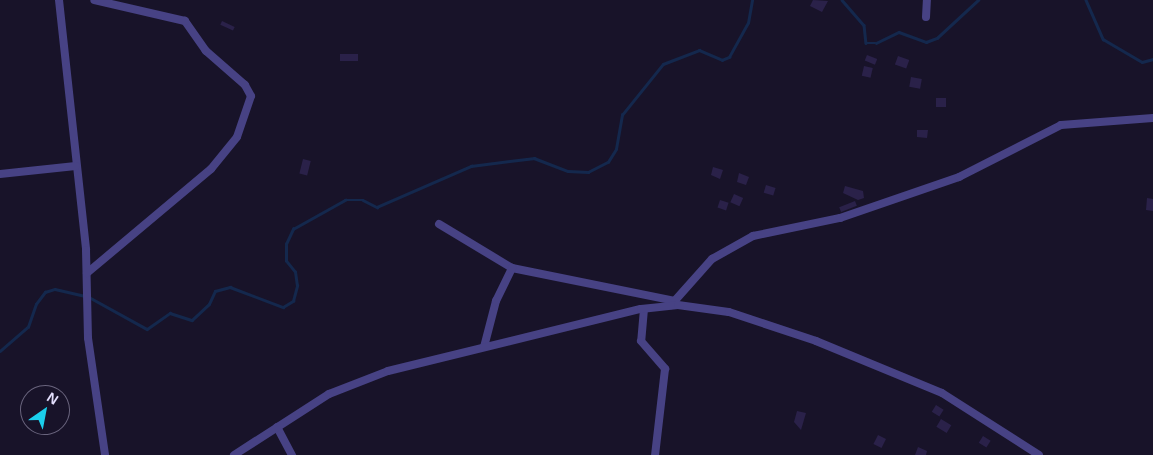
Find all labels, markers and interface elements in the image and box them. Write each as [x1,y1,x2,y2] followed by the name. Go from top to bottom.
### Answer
[20,385,70,435] north arrow
[44,389,61,408] text: N

